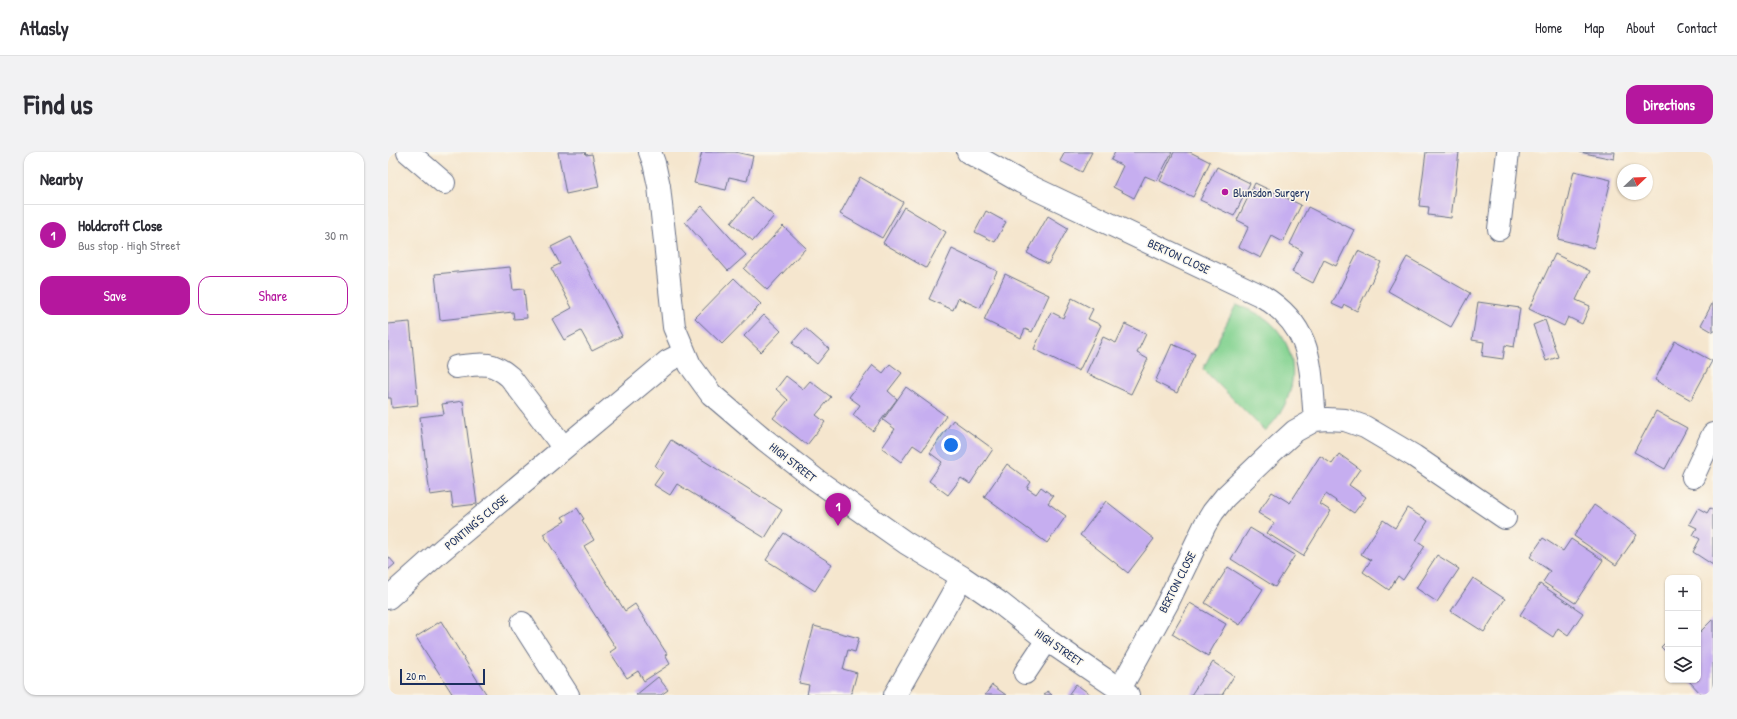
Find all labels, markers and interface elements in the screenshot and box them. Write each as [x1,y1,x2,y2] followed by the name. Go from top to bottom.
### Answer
[20,15,69,41] text: Atlasly
[1535,18,1562,37] text: Home
[1584,18,1604,37] text: Map
[1626,18,1655,37] text: About
[1677,18,1717,37] text: Contact
[24,85,93,123] text: Find us
[1626,85,1713,124] button: Directions
[1617,164,1653,200] north arrow
[40,167,83,190] text: Nearby
[1233,184,1310,201] place label: Blunsdon Surgery
[1220,187,1230,197] marker: Blunsdon Surgery
[78,215,163,236] text: Holdcroft Close
[51,226,55,244] text: 1
[325,226,348,244] text: 30 m
[1145,234,1213,278] street label: BERTON CLOSE
[78,236,180,254] text: Bus stop · High Street
[40,276,190,315] button: Save
[198,276,348,315] button: Share
[941,435,961,455] your location
[766,438,820,486] street label: HIGH STREET
[441,490,512,554] street label: PONTING'S CLOSE
[825,493,851,526] pin: 1
[1154,548,1200,616] street label: BERTON CLOSE
[1665,575,1701,683] map controls
[1665,575,1701,611] button: +
[1665,611,1701,647] button: −
[1031,624,1087,670] street label: HIGH STREET
[1665,647,1701,683] button: layers
[400,667,485,686] scale bar
[406,669,426,683] text: 20 m

